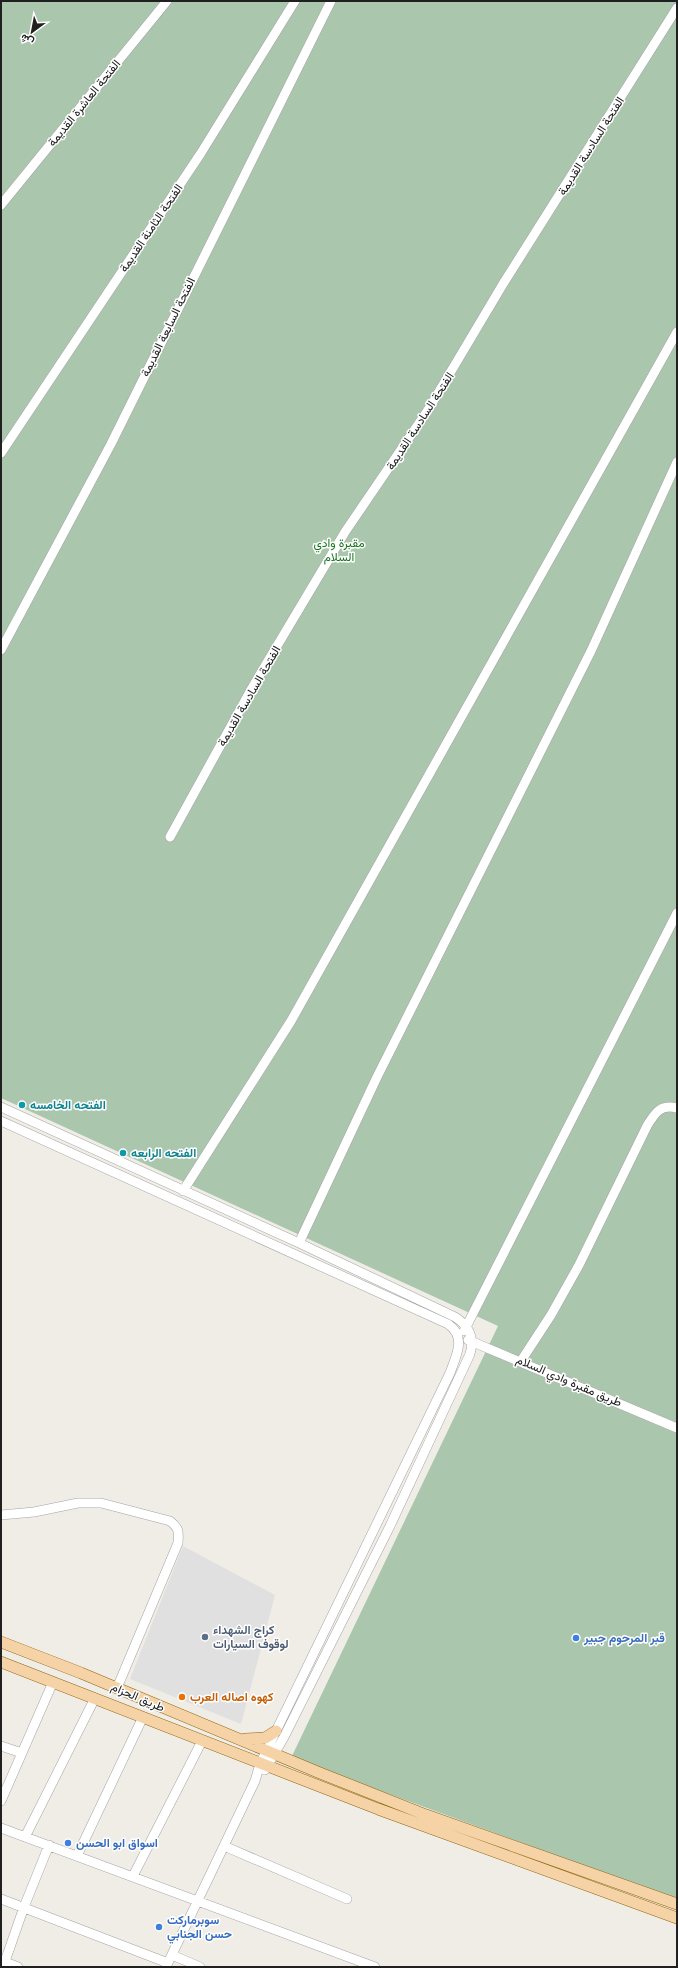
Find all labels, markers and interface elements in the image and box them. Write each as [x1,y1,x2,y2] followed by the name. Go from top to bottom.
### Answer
[12,12,52,52] north arrow
[17,31,36,50] text: ش
[44,56,124,150] street label: الفتحة العاشرة القديمة
[554,94,628,198] street label: الفتحة السادسة القديمة
[116,181,186,275] street label: الفتحة الثامنة القديمة
[137,275,199,379] street label: الفتحة السابعة القديمة
[382,369,458,473] street label: الفتحة السادسة القديمة
[313,535,365,565] park label: مقبرة وادي السلام
[214,643,284,749] street label: الفتحة السادسة القديمة
[30,1097,106,1113] place label: الفتحه الخامسه
[17,1100,27,1110] marker: الفتحه الخامسه
[131,1145,196,1161] place label: الفتحه الرابعه
[118,1148,128,1158] marker: الفتحه الرابعه
[513,1351,625,1412] street label: طريق مقبرة وادي السلام
[213,1622,289,1652] place label: كراج الشهداء لوقوف السيارات
[583,1630,665,1646] place label: قبر المرحوم جبير
[200,1632,210,1642] marker: كراج الشهداء لوقوف السيارات
[571,1633,581,1643] marker: قبر المرحوم جبير
[109,1679,167,1716] street label: طريق الحزام
[190,1689,274,1705] place label: كهوه اصاله العرب
[177,1692,187,1702] marker: كهوه اصاله العرب
[76,1835,158,1851] place label: اسواق ابو الحسن
[63,1838,73,1848] marker: اسواق ابو الحسن
[167,1912,232,1944] place label: سوبرماركت حسن الجنابي
[154,1922,164,1932] marker: سوبرماركت حسن الجنابي

